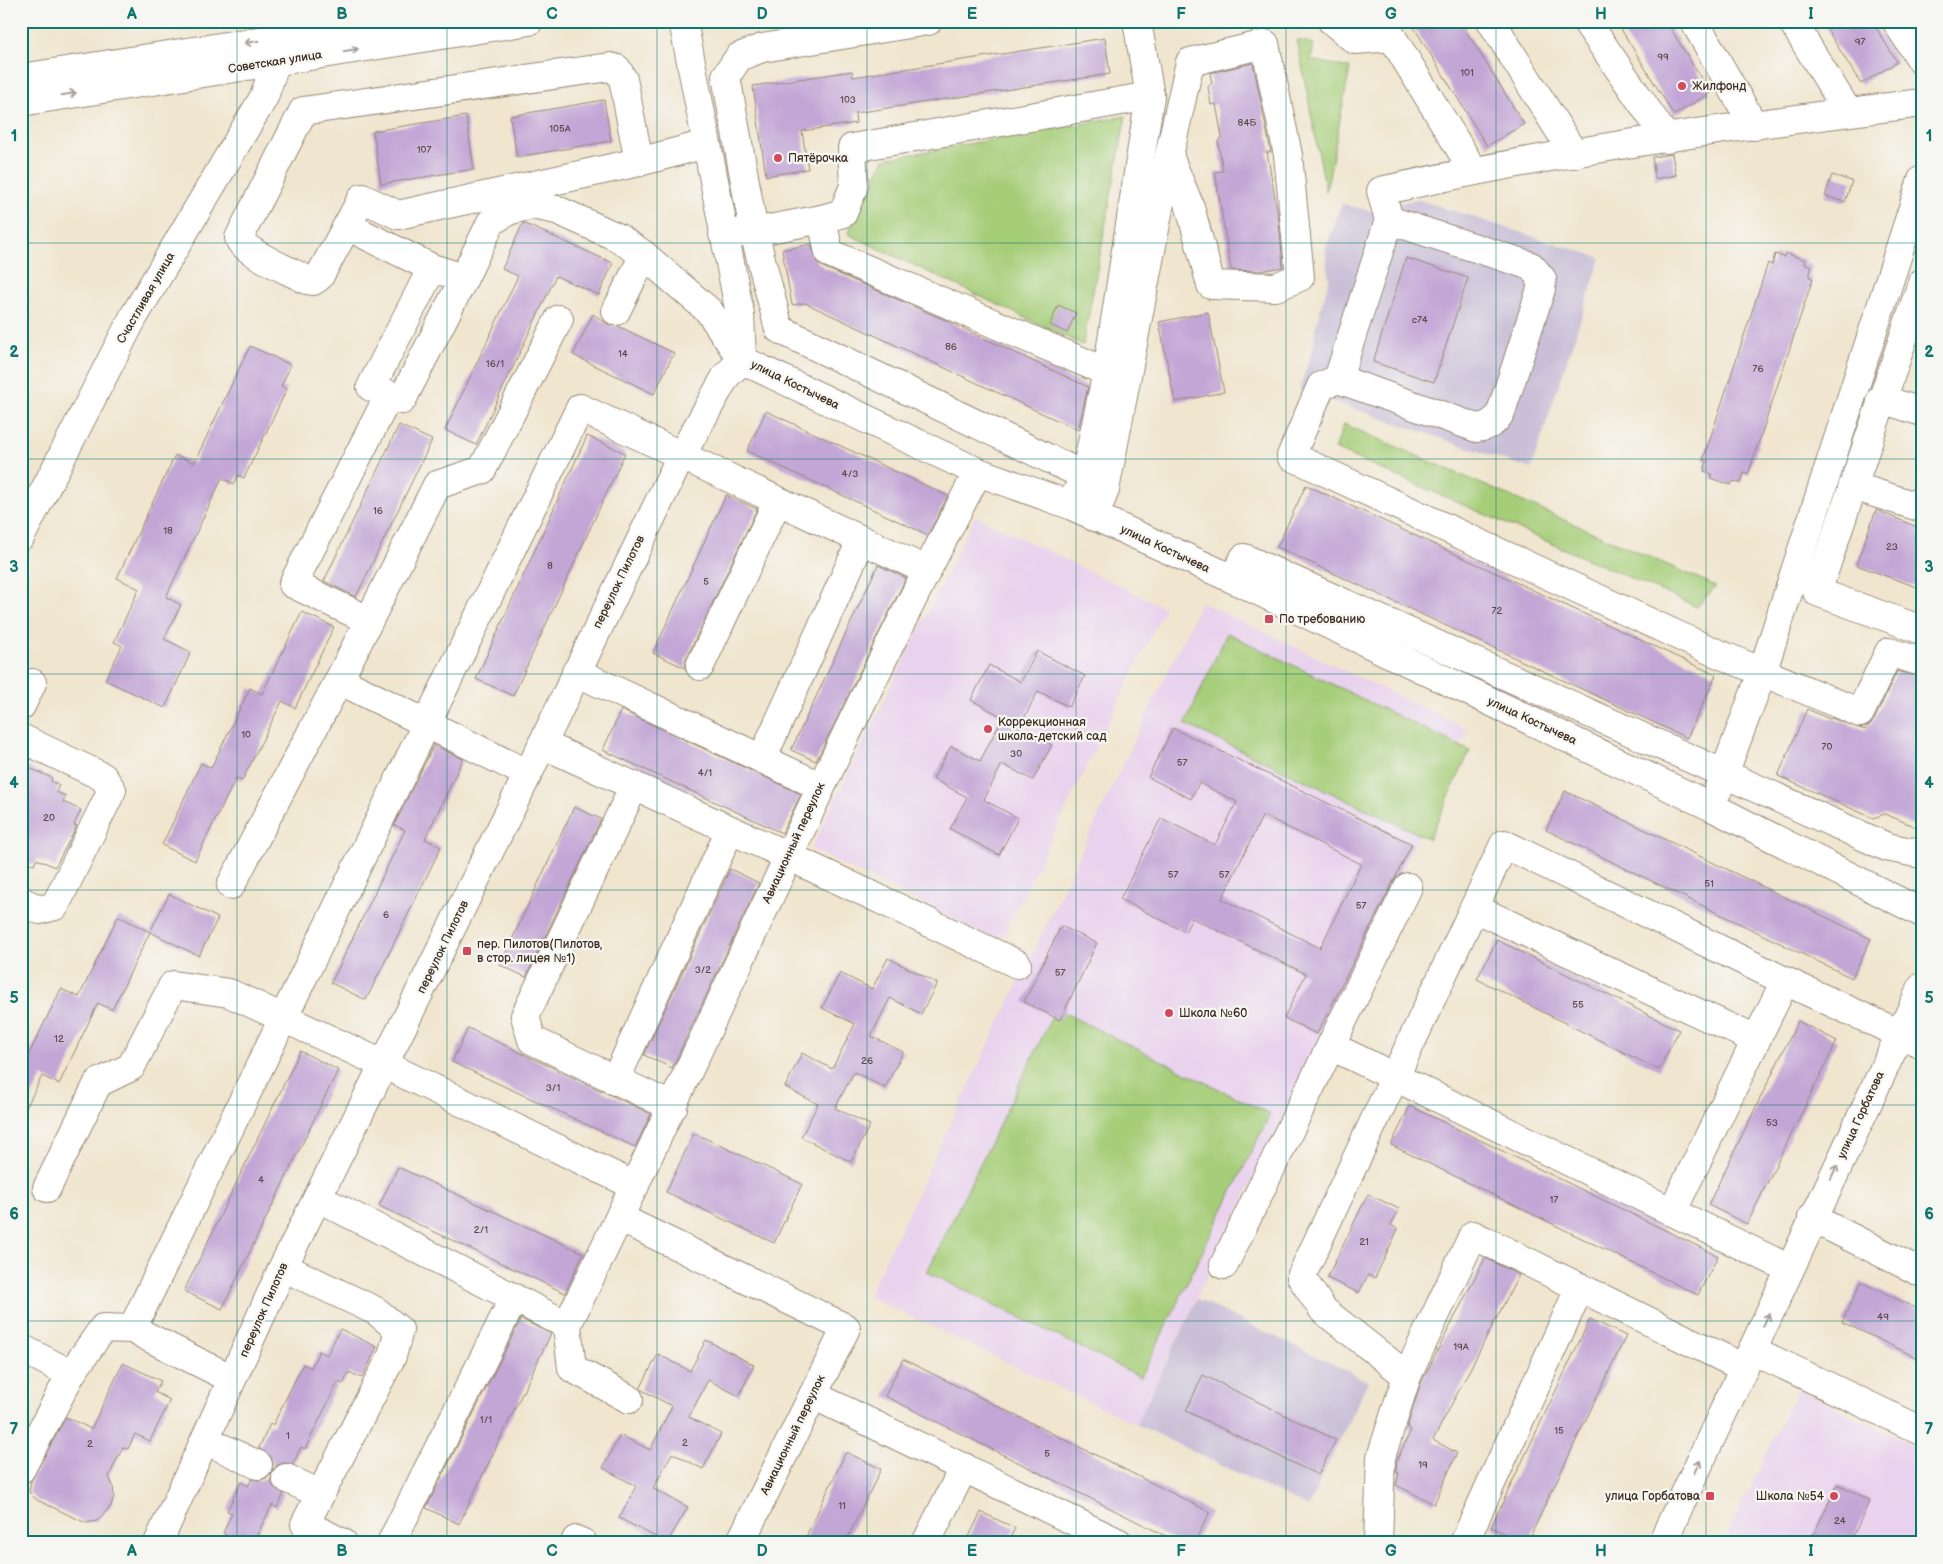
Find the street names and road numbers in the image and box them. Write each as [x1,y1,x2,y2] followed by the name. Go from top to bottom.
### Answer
[227,47,323,77] street label: Советская улица
[114,250,178,346] street label: Счастливая улица
[748,357,842,413] street label: улица Костычева
[1118,522,1212,576] street label: улица Костычева
[590,532,648,631] street label: переулок Пилотов
[1485,694,1579,748] street label: улица Костычева
[759,780,829,907] street label: Авиационный переулок
[414,897,472,996] street label: переулок Пилотов
[1834,1069,1888,1161] street label: улица Горбатова
[236,1260,292,1360] street label: переулок Пилотов
[757,1372,829,1498] street label: Авиационный переулок

